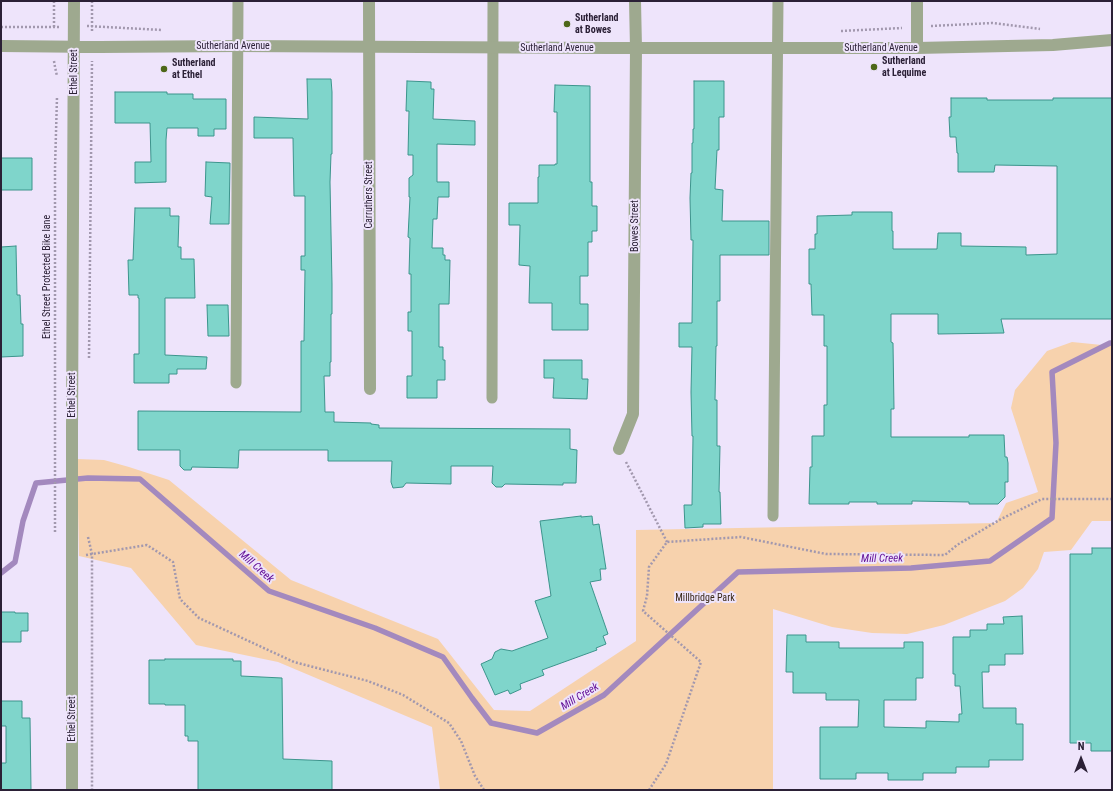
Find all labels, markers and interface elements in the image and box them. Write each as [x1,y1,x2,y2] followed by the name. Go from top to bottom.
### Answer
[575,12,619,36] place label: Sutherland at Bowes
[562,19,572,29] marker: Sutherland at Bowes
[196,40,270,52] street label: Sutherland Avenue
[520,42,594,54] street label: Sutherland Avenue
[844,42,918,54] street label: Sutherland Avenue
[68,49,80,95] street label: Ethel Street
[882,55,926,78] place label: Sutherland at Lequime
[172,57,216,80] place label: Sutherland at Ethel
[869,62,879,72] marker: Sutherland at Lequime
[159,64,169,74] marker: Sutherland at Ethel
[363,161,375,229] street label: Carruthers Street
[629,200,641,252] street label: Bowes Street
[41,215,53,339] street label: Ethel Street Protected Bike lane
[66,372,78,418] street label: Ethel Street
[236,548,276,586] water label: Mill Creek
[861,552,903,566] water label: Mill Creek
[675,592,735,604] park label: Millbridge Park
[559,681,601,713] water label: Mill Creek
[66,696,78,742] street label: Ethel Street
[1061,739,1101,779] north arrow
[1078,740,1084,753] text: N

